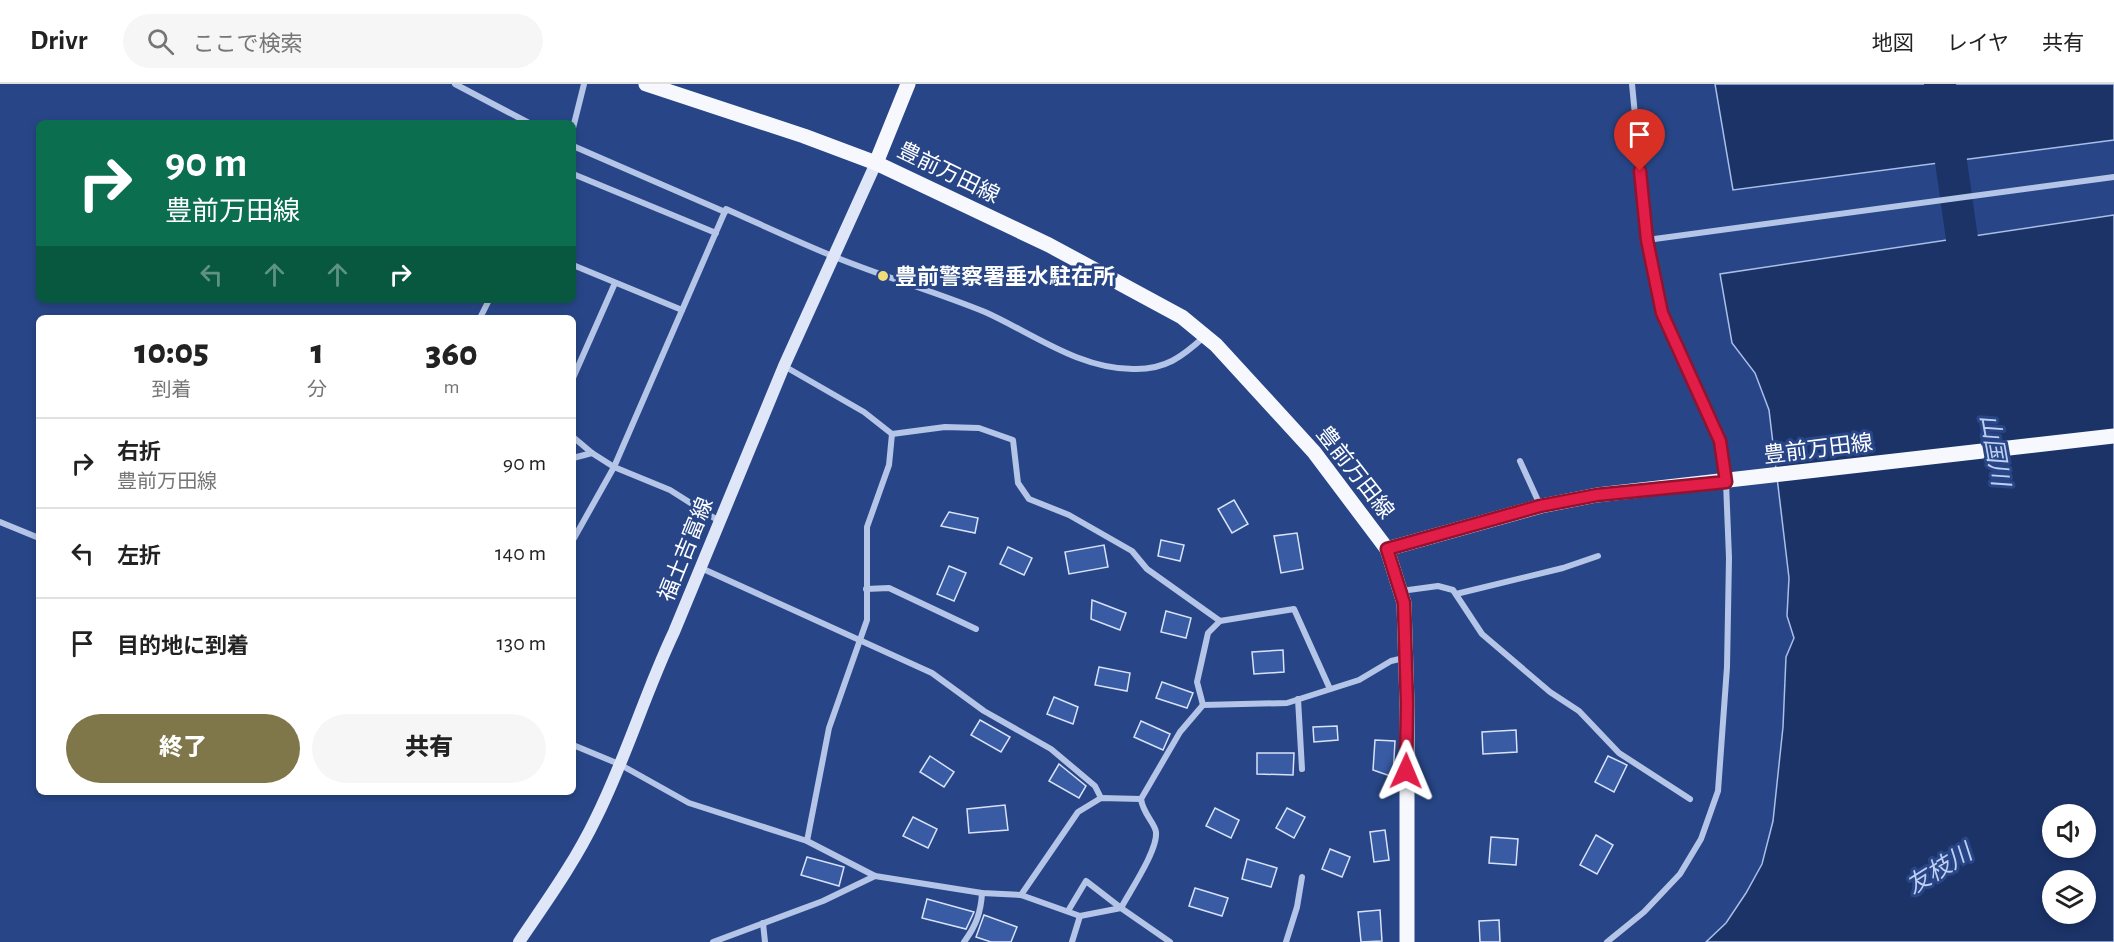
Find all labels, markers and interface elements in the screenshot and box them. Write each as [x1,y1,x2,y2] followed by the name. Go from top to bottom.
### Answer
[123,14,543,68] search box
[144,25,177,58] icon: search
[30,27,87,55] text: Drivr
[192,33,303,55] text: ここで検索
[1872,33,1914,54] text: 地図
[1947,33,2009,54] text: レイヤ
[2042,33,2084,54] text: 共有
[1614,109,1665,171] pin
[1623,118,1656,151] icon: arrive
[894,138,1003,207] street label: 豊前万田線
[165,142,247,184] text: 90 m
[66,144,144,222] icon: right
[165,198,300,225] text: 豊前万田線
[195,258,228,291] icon: left
[258,258,291,291] icon: ahead
[321,258,354,291] icon: ahead
[384,258,417,291] icon: right
[895,264,1115,288] place label: 豊前警察署垂水駐在所
[876,269,890,283] marker: 豊前警察署垂水駐在所
[134,334,209,370] text: 10:05
[311,334,324,370] text: 1
[426,336,478,372] text: 360
[444,377,460,397] text: m
[152,380,192,400] text: 到着
[307,380,327,400] text: 分
[1976,412,2014,491] water label: 山国川
[1313,422,1399,523] street label: 豊前万田線
[1762,430,1874,467] street label: 豊前万田線
[117,441,161,463] text: 右折
[66,447,99,480] icon: right
[503,452,546,474] text: 90 m
[117,472,217,492] text: 豊前万田線
[654,494,717,604] street label: 福土吉富線
[66,537,99,570] icon: left
[495,542,546,564] text: 140 m
[117,545,161,567] text: 左折
[66,627,99,660] icon: arrive
[497,632,546,654] text: 130 m
[117,635,249,657] text: 目的地に到着
[66,714,300,783] button: 終了
[312,714,546,783] button: 共有
[1374,739,1438,803] position arrow
[2042,804,2096,924] map controls
[2042,804,2096,858] button: sound
[1902,837,1979,899] water label: 友枝川
[2042,870,2096,924] button: layers

